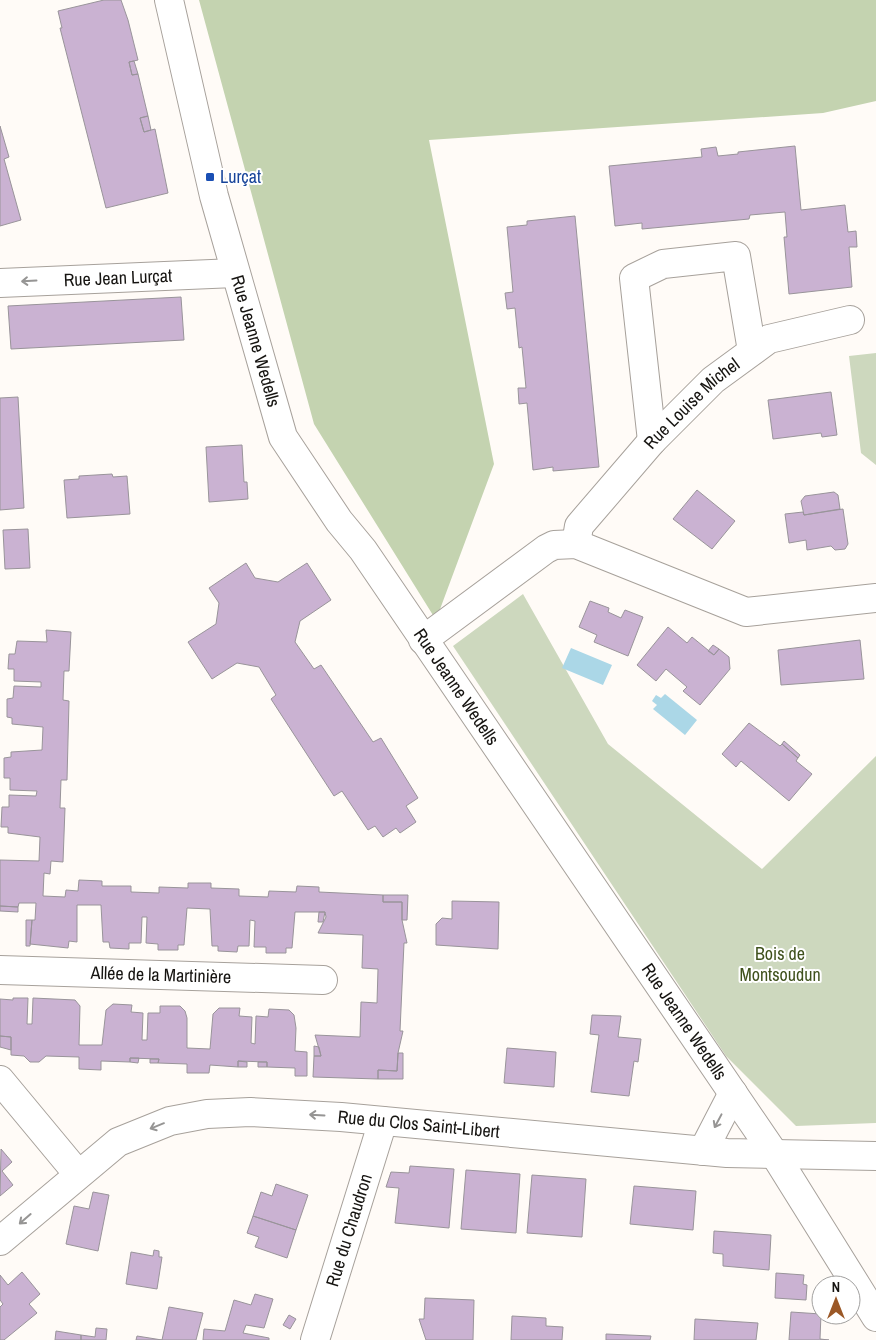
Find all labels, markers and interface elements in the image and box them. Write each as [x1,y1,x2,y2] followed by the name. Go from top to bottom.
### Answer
[220,164,261,189] place label: Lurçat
[204,171,216,183] marker: Lurçat
[63,263,173,292] street label: Rue Jean Lurçat
[225,272,287,410] street label: Rue Jeanne Wedells
[22,277,38,286] one-way arrow
[638,352,744,454] street label: Rue Louise Michel
[408,623,505,750] street label: Rue Jeanne Wedells
[739,941,821,987] park label: Bois de Montsoudun
[636,958,733,1085] street label: Rue Jeanne Wedells
[89,960,232,989] street label: Allée de la Martinière
[337,1104,501,1144] street label: Rue du Clos Saint-Libert
[309,1111,325,1120] one-way arrow
[713,1114,723,1129] one-way arrow
[149,1123,164,1132] one-way arrow
[319,1171,378,1289] street label: Rue du Chaudron
[18,1214,31,1225] one-way arrow
[811,1275,861,1325] north arrow
[832,1278,840,1296] text: N

